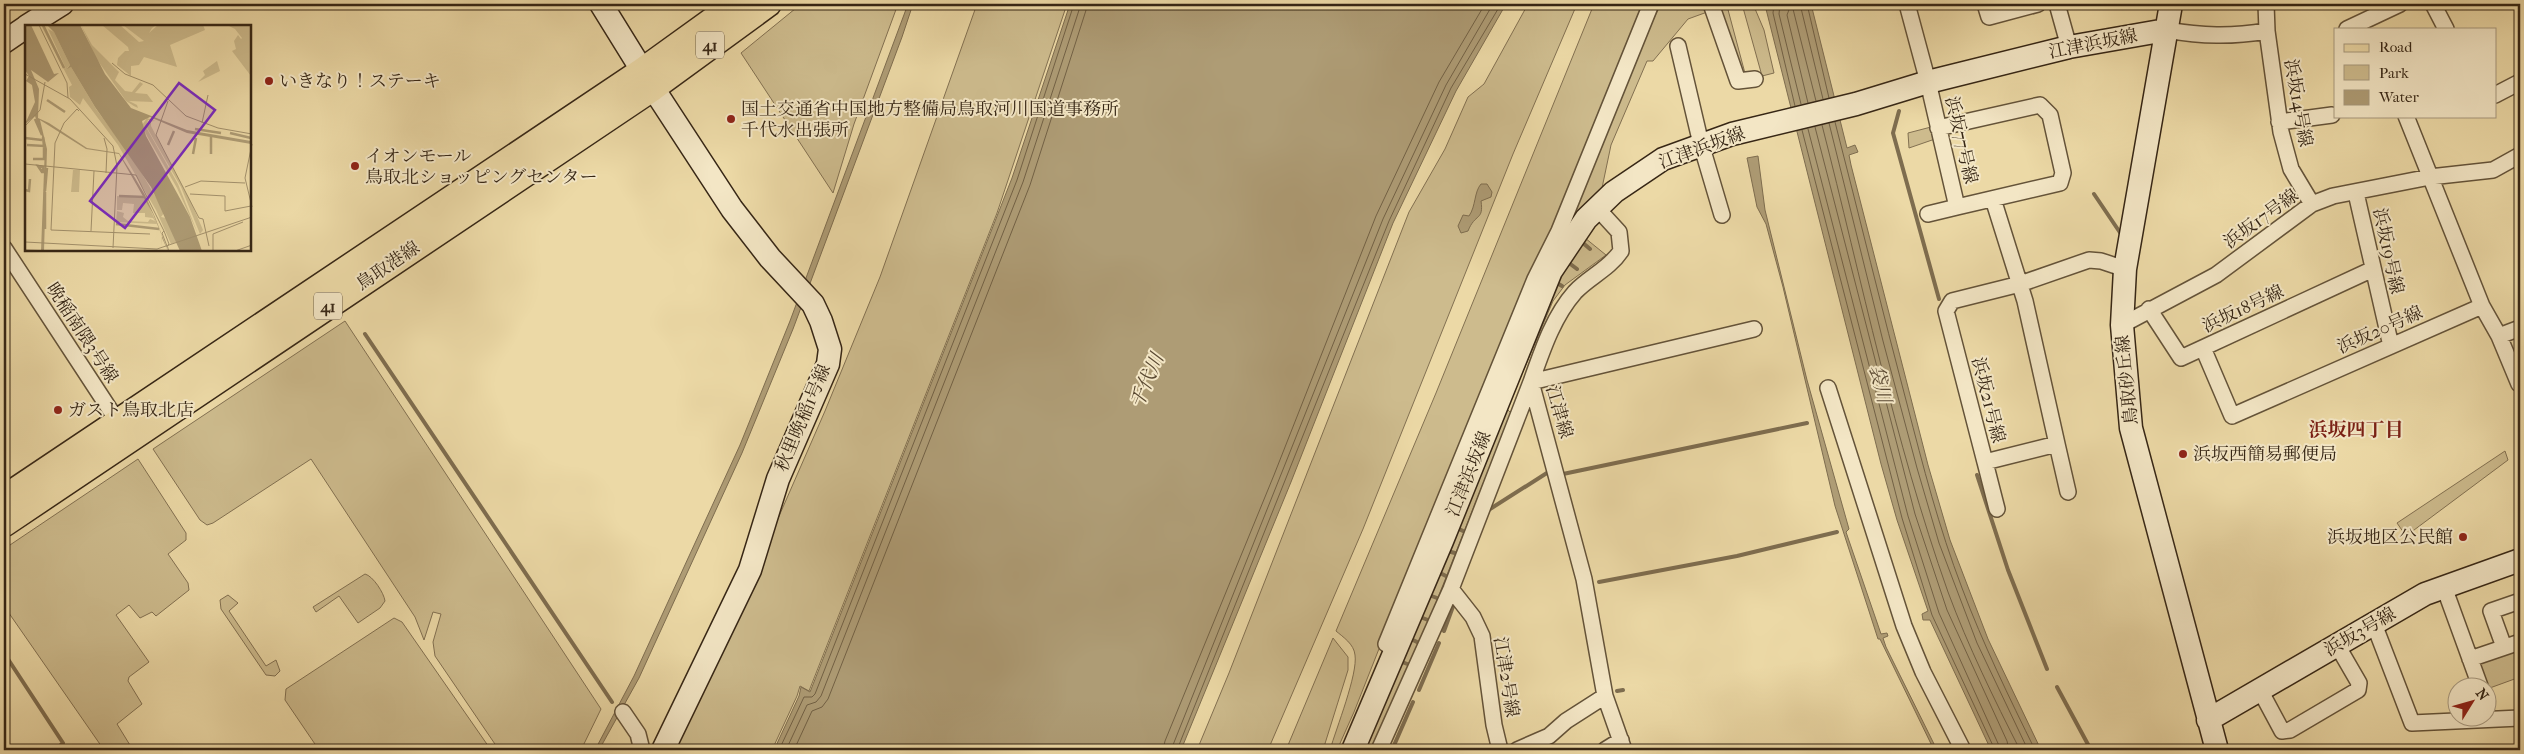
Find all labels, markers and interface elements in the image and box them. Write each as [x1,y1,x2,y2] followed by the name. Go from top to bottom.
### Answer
[25,25,251,251] inset map
[2047,25,2139,63] street label: 江津浜坂線
[2334,28,2496,118] legend
[696,32,724,58] road number: 41
[2379,38,2413,56] text: Road
[2280,57,2316,149] street label: 浜坂14号線
[2379,64,2409,82] text: Park
[279,71,441,92] place label: いきなり！ステーキ
[263,75,275,87] marker: いきなり！ステーキ
[2378,88,2419,106] text: Water
[1941,94,1981,186] street label: 浜坂77号線
[741,99,1119,141] place label: 国土交通省中国地方整備局鳥取河川国道事務所 千代水出張所
[725,113,737,125] marker: 国土交通省中国地方整備局鳥取河川国道事務所 千代水出張所
[1656,123,1748,173] street label: 江津浜坂線
[365,146,598,188] place label: イオンモール 鳥取北ショッピングセンター
[349,160,361,172] marker: イオンモール 鳥取北ショッピングセンター
[2220,185,2302,253] street label: 浜坂17号線
[2369,206,2407,296] street label: 浜坂19号線
[352,237,424,295] street label: 鳥取港線
[42,279,122,387] street label: 晩稲南隈3号線
[2199,281,2287,337] street label: 浜坂18号線
[314,292,342,320] road number: 41
[2334,302,2426,358] street label: 浜坂20号線
[2112,334,2142,426] street label: 鳥取砂丘線
[1126,349,1169,412] water label: 千代川
[1967,355,2009,445] street label: 浜坂21号線
[771,361,835,475] street label: 秋里晩稲1号線
[1865,363,1896,407] water label: 袋川
[1541,383,1577,441] street label: 江津線
[68,400,194,421] place label: ガスト鳥取北店
[52,404,64,416] marker: ガスト鳥取北店
[2308,419,2404,441] district label: 浜坂四丁目
[1442,428,1496,520] street label: 江津浜坂線
[2193,444,2337,465] place label: 浜坂西簡易郵便局
[2177,448,2189,460] marker: 浜坂西簡易郵便局
[2327,527,2453,548] place label: 浜坂地区公民館
[2457,531,2469,543] marker: 浜坂地区公民館
[2320,603,2400,661] street label: 浜坂3号線
[1489,635,1523,719] street label: 江津2号線
[2446,676,2496,726] north arrow
[2472,685,2492,704] text: N

